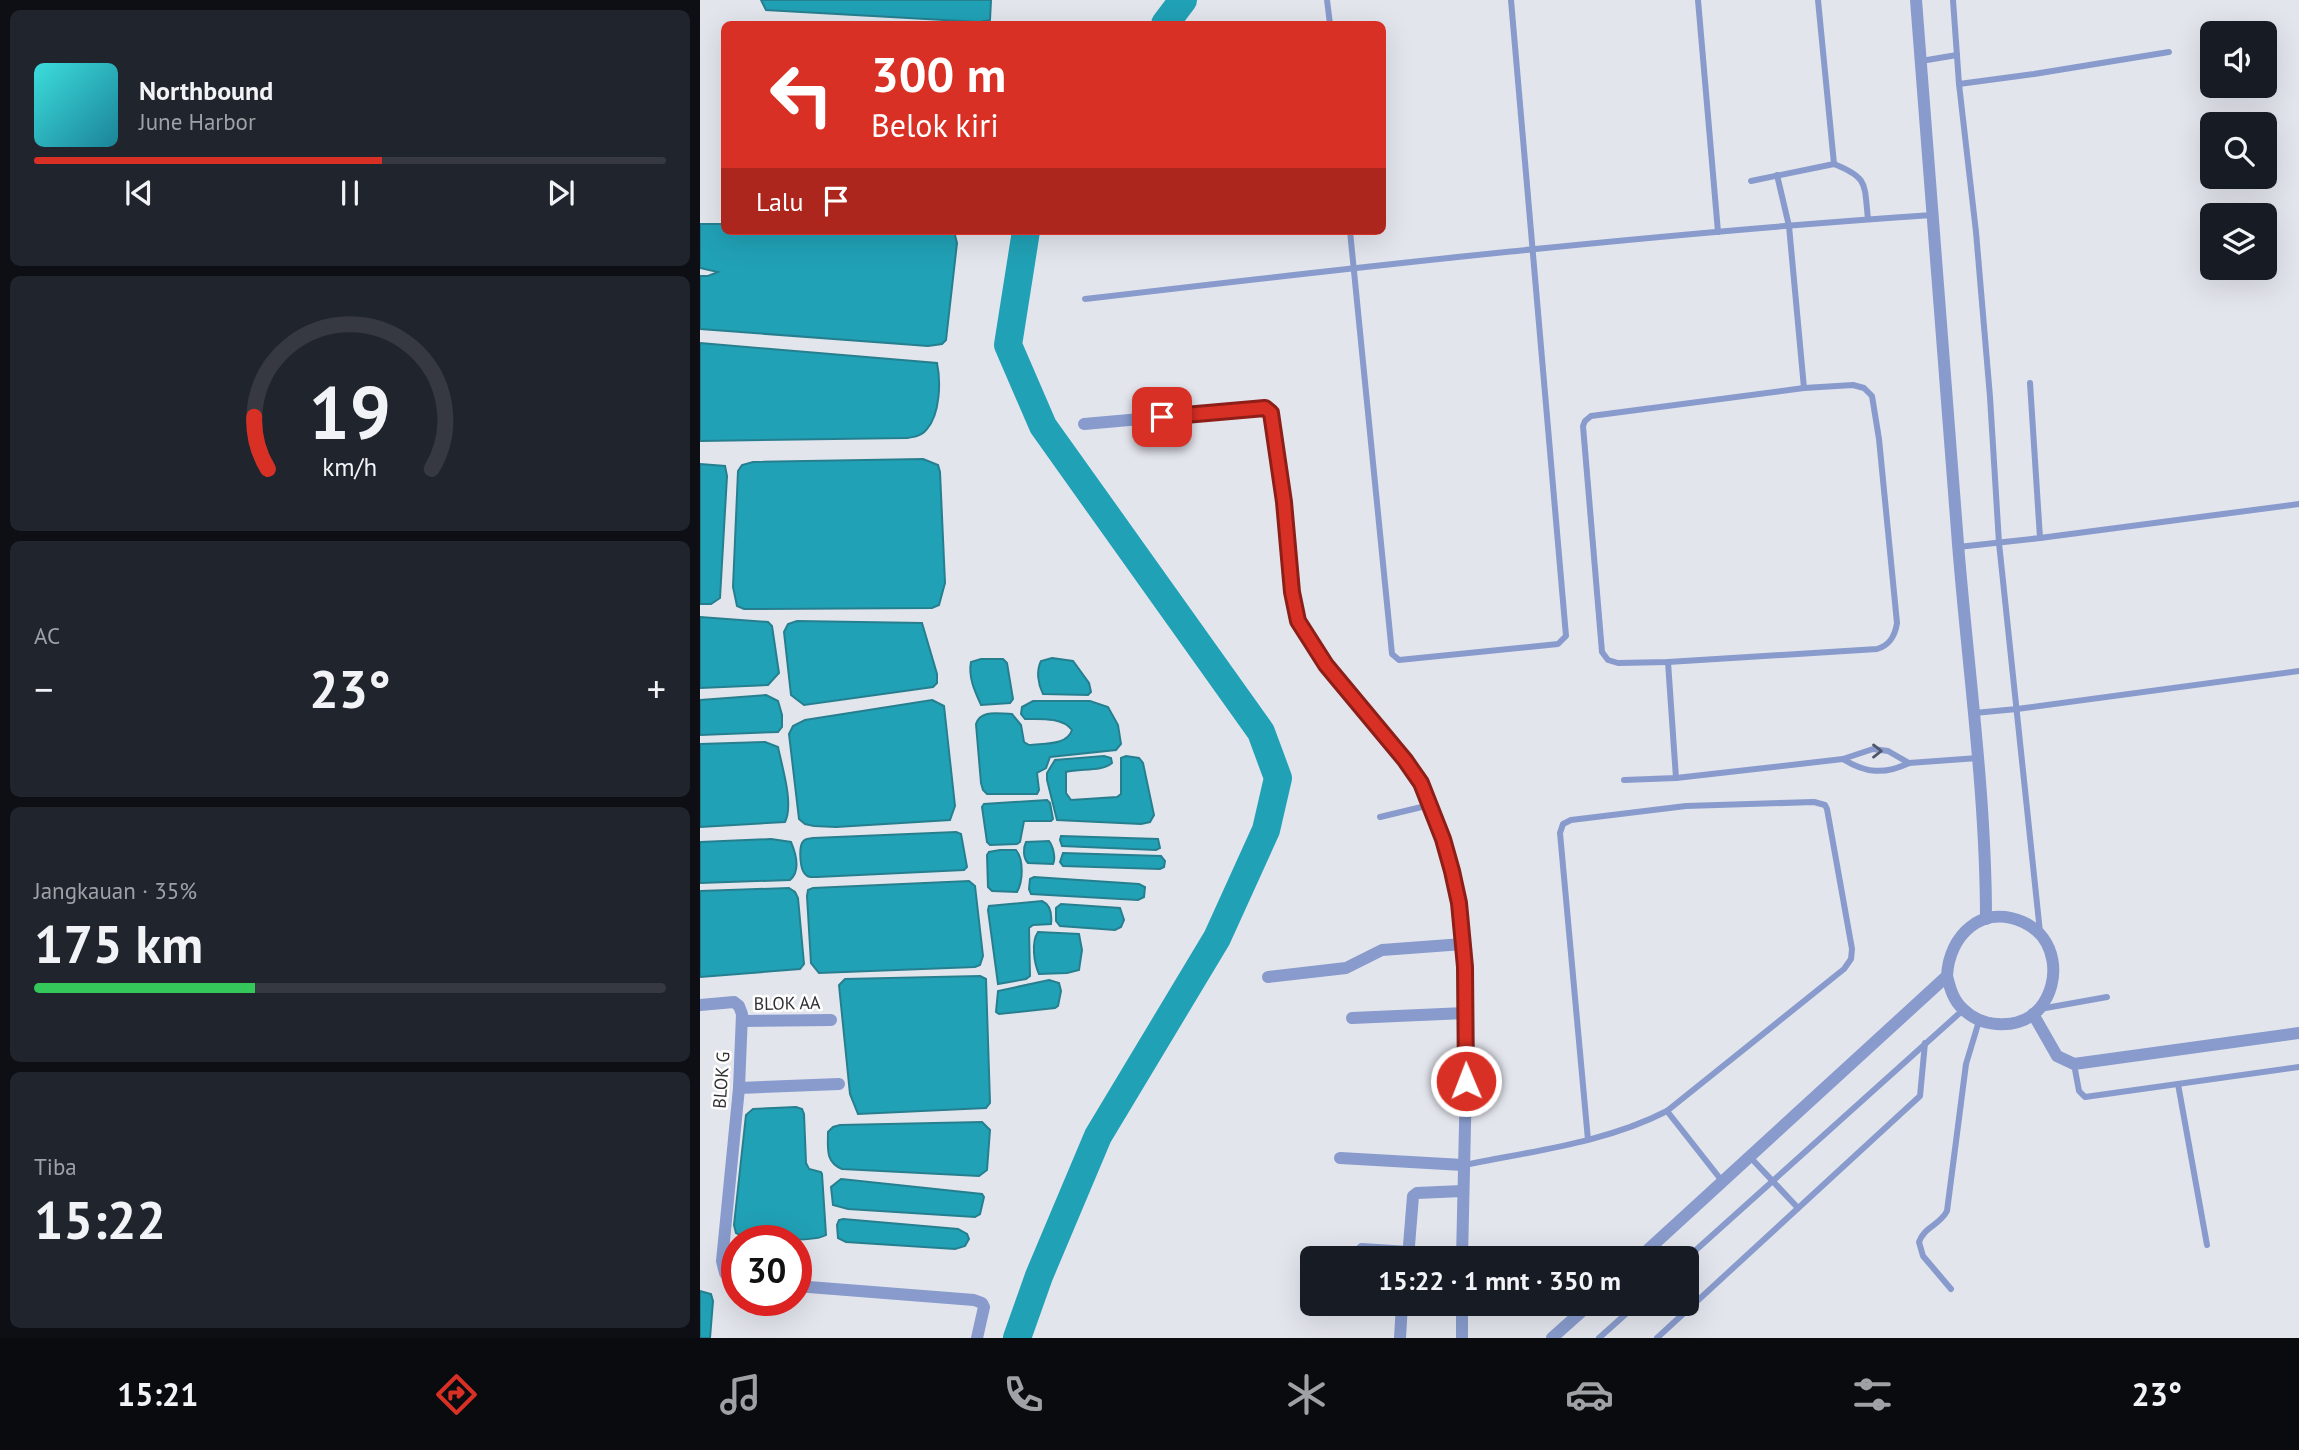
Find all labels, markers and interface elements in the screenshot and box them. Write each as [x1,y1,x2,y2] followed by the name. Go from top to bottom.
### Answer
[2200,21,2277,280] map controls
[2200,21,2277,98] button: sound
[871,42,1006,106] text: 300 m
[756,49,847,140] icon: left
[139,74,273,107] text: Northbound
[871,104,999,146] text: Belok kiri
[139,107,256,136] text: June Harbor
[2200,112,2277,189] button: search
[120,174,158,212] icon: previous
[331,174,369,212] icon: pause
[542,174,580,212] icon: next
[817,182,855,220] icon: arrive
[756,185,803,218] text: Lalu
[2200,203,2277,280] button: layers
[309,366,391,460] text: 19
[1132,387,1192,447] pin
[1143,398,1181,436] icon: arrive
[323,451,377,483] text: km/h
[34,621,60,650] text: AC
[309,655,391,722] text: 23°
[34,664,53,713] text: −
[647,664,666,713] text: +
[1872,743,1883,759] one-way arrow
[34,876,197,905] text: Jangkauan · 35%
[34,910,203,977] text: 175 km
[753,991,821,1015] street label: BLOK AA
[1429,1044,1503,1118] position arrow
[708,1051,734,1109] street label: BLOK G
[34,1152,77,1181] text: Tiba
[34,1186,166,1253] text: 15:22
[721,1225,812,1316] speed limit sign: 30
[1378,1264,1621,1297] text: 15:22 · 1 mnt · 350 m
[432,1370,481,1419] icon: directions
[716,1370,765,1419] icon: music
[999,1370,1048,1419] icon: phone
[1282,1370,1331,1419] icon: climate
[1565,1370,1614,1419] icon: car
[1848,1370,1897,1419] icon: filters
[117,1373,198,1415] text: 15:21
[2132,1373,2182,1415] text: 23°

